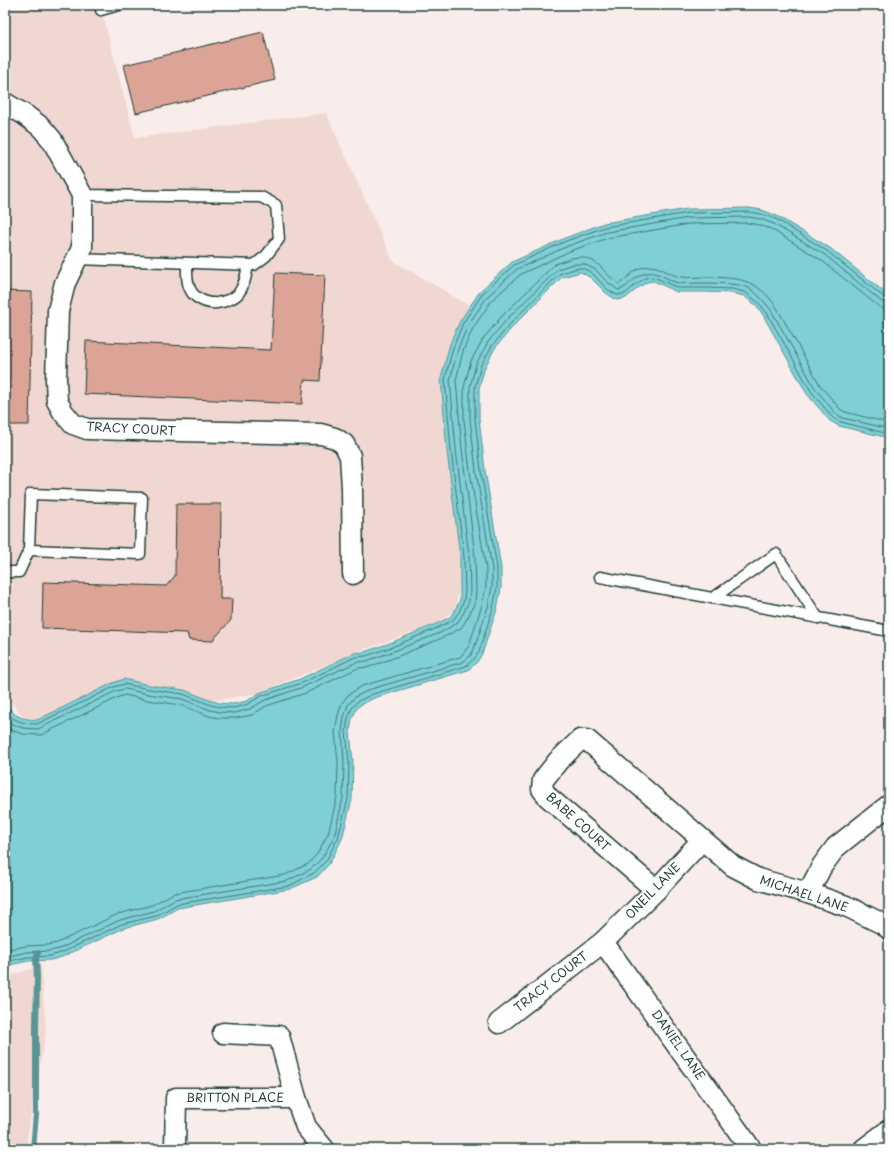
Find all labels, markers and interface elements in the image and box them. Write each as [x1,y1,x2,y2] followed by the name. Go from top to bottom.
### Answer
[86,417,177,439] street label: TRACY COURT
[543,788,615,856] street label: BABE COURT
[621,858,684,923] street label: ONEIL LANE
[758,870,851,916] street label: MICHAEL LANE
[510,946,592,1016] street label: TRACY COURT
[648,1005,710,1084] street label: DANIEL LANE
[186,1088,284,1106] street label: BRITTON PLACE

